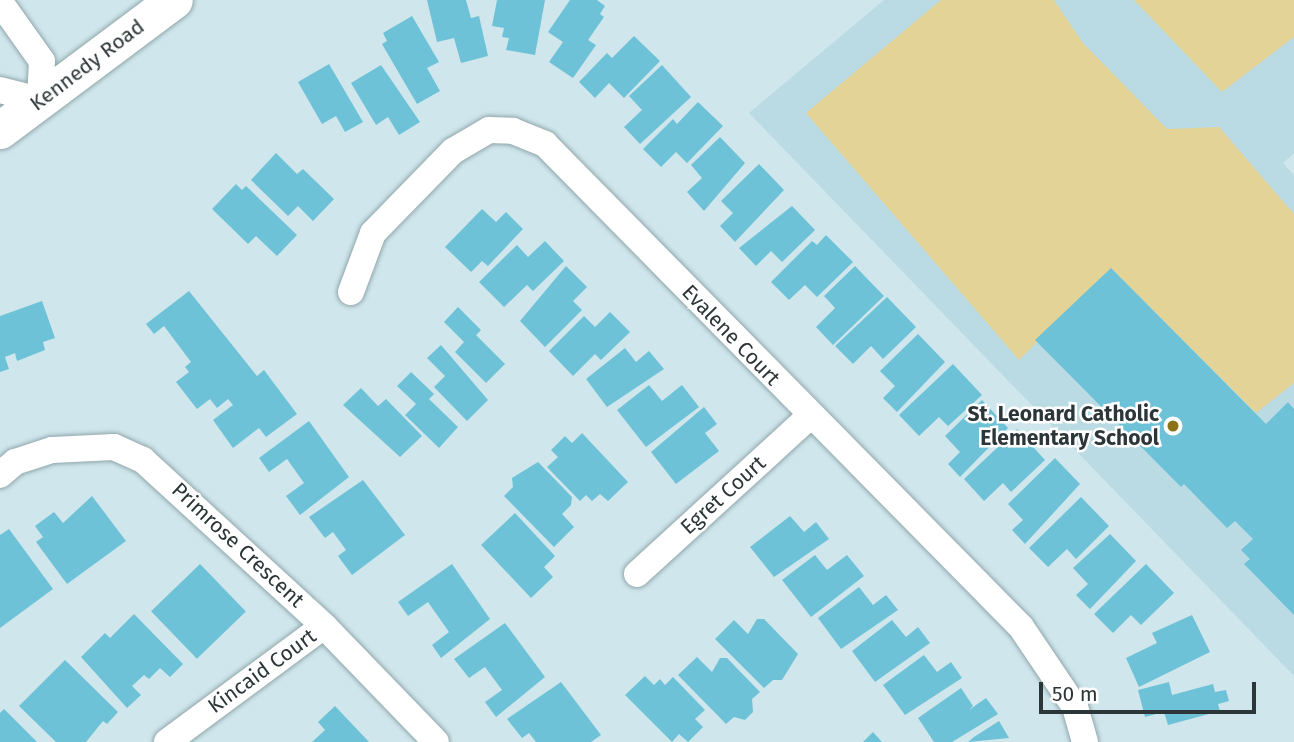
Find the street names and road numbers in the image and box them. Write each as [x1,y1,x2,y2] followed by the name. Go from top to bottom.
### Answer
[25,14,149,116] street label: Kennedy Road
[677,279,785,391] street label: Evalene Court
[675,450,771,540] street label: Egret Court
[167,477,309,613] street label: Primrose Crescent
[203,623,321,719] street label: Kincaid Court

